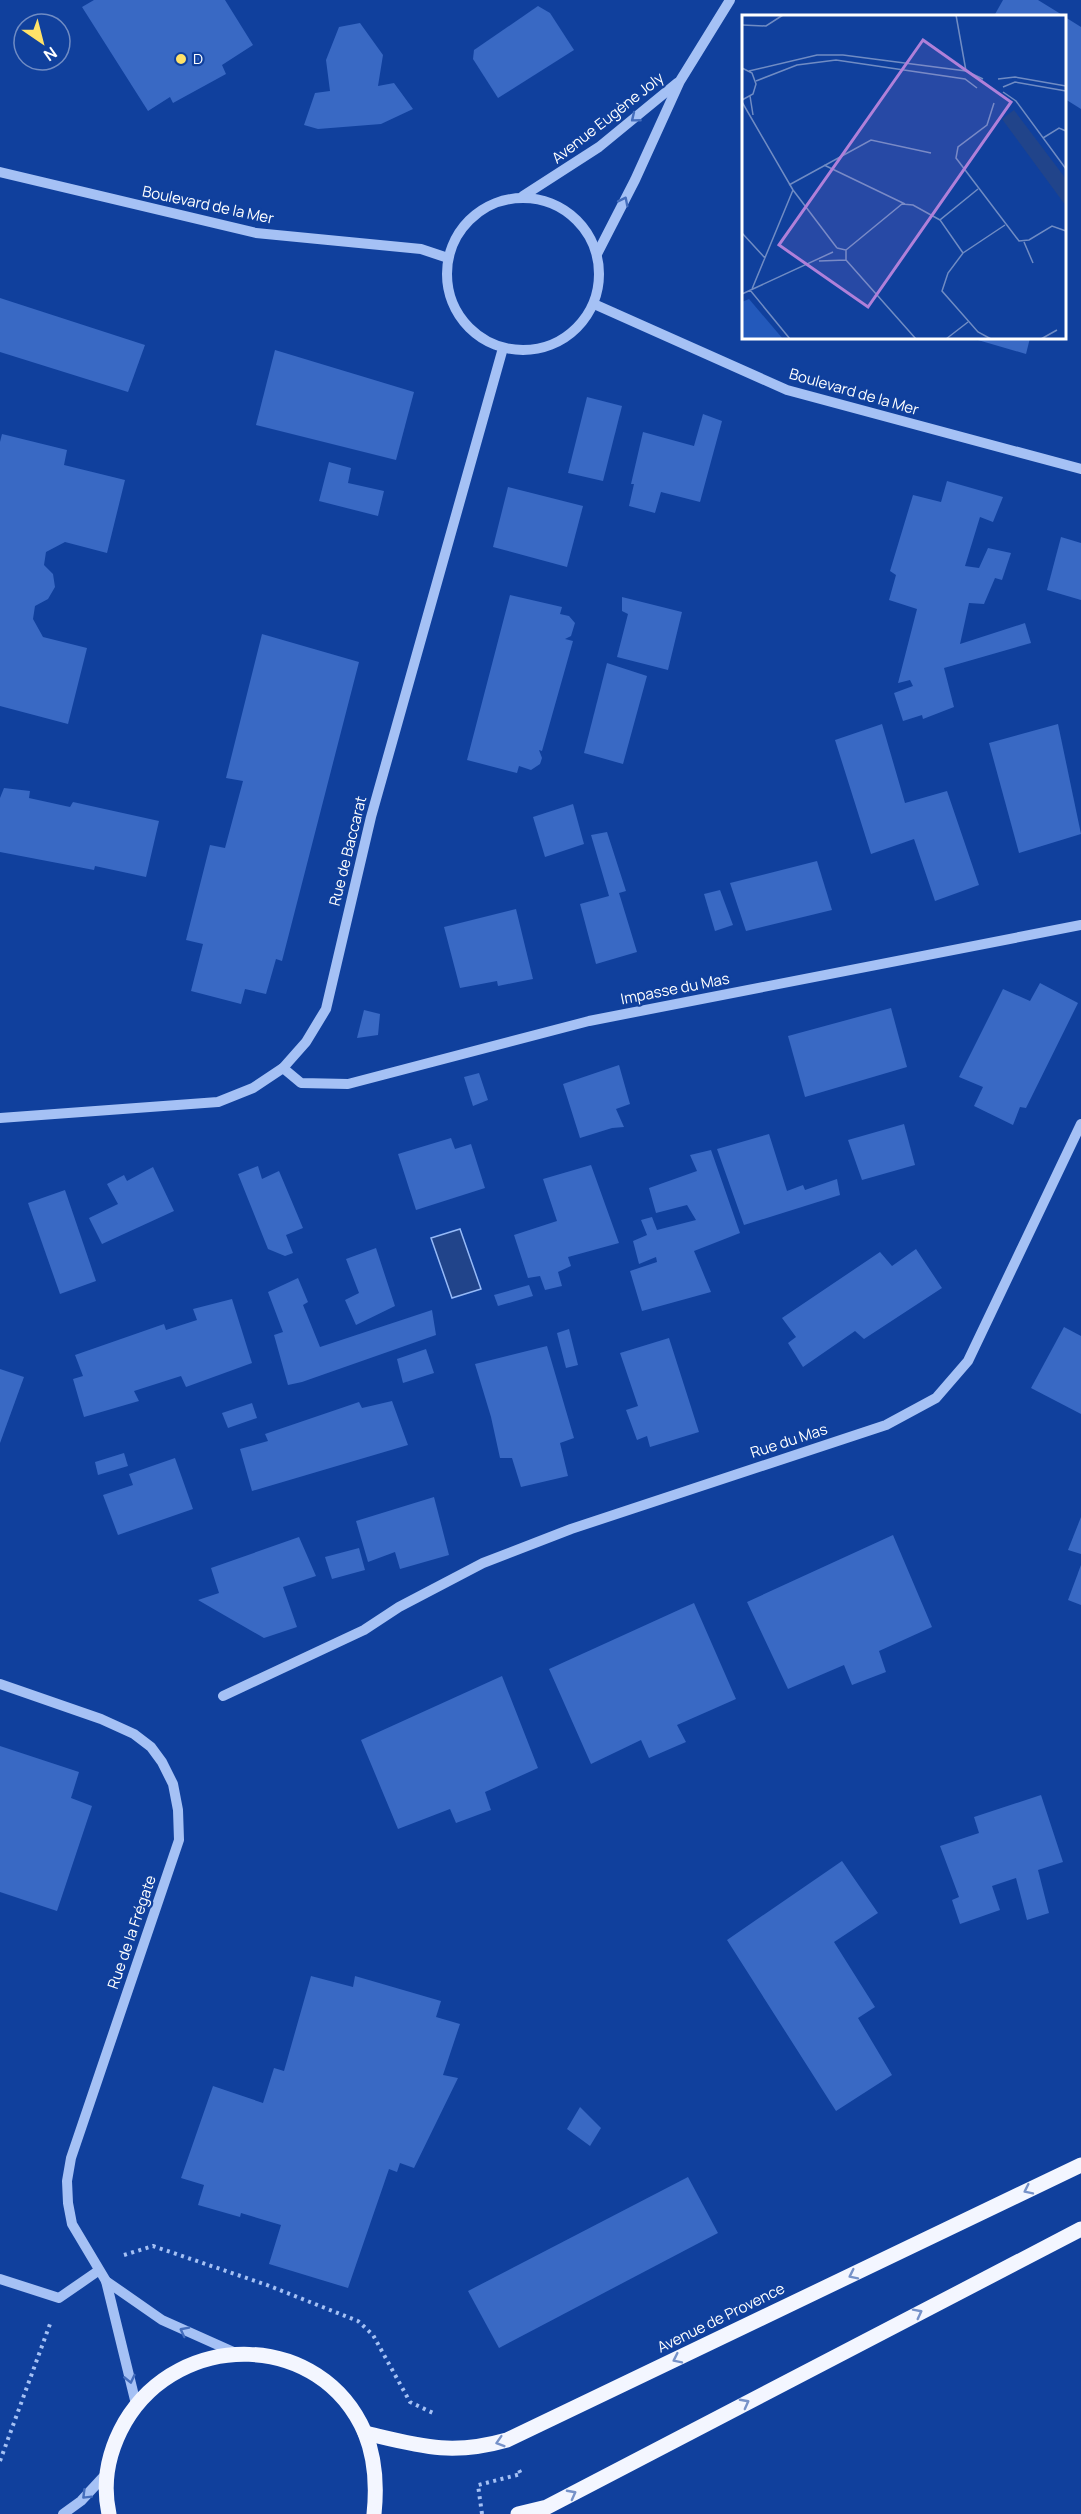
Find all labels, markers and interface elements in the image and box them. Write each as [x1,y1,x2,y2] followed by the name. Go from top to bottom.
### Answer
[12,12,72,72] north arrow
[742,15,1066,339] inset map
[40,42,62,67] text: N
[193,48,203,69] place label: D
[174,52,188,66] marker: D
[547,67,668,168] street label: Avenue Eugène Joly
[631,111,642,122] one-way arrow
[140,180,276,229] street label: Boulevard de la Mer
[617,197,628,208] one-way arrow
[787,363,922,420] street label: Boulevard de la Mer
[324,794,371,908] street label: Rue de Baccarat
[619,968,731,1009] street label: Impasse du Mas
[748,1418,830,1463] street label: Rue du Mas
[102,1872,161,1992] street label: Rue de la Frégate
[1024,2183,1035,2195] one-way arrow
[848,2267,859,2279] one-way arrow
[654,2277,788,2358] street label: Avenue de Provence
[912,2309,923,2321] one-way arrow
[180,2327,190,2338] one-way arrow
[672,2351,683,2363] one-way arrow
[122,2373,135,2383] one-way arrow
[739,2399,750,2411] one-way arrow
[495,2435,506,2447] one-way arrow
[82,2488,93,2499] one-way arrow
[566,2490,577,2501] one-way arrow

